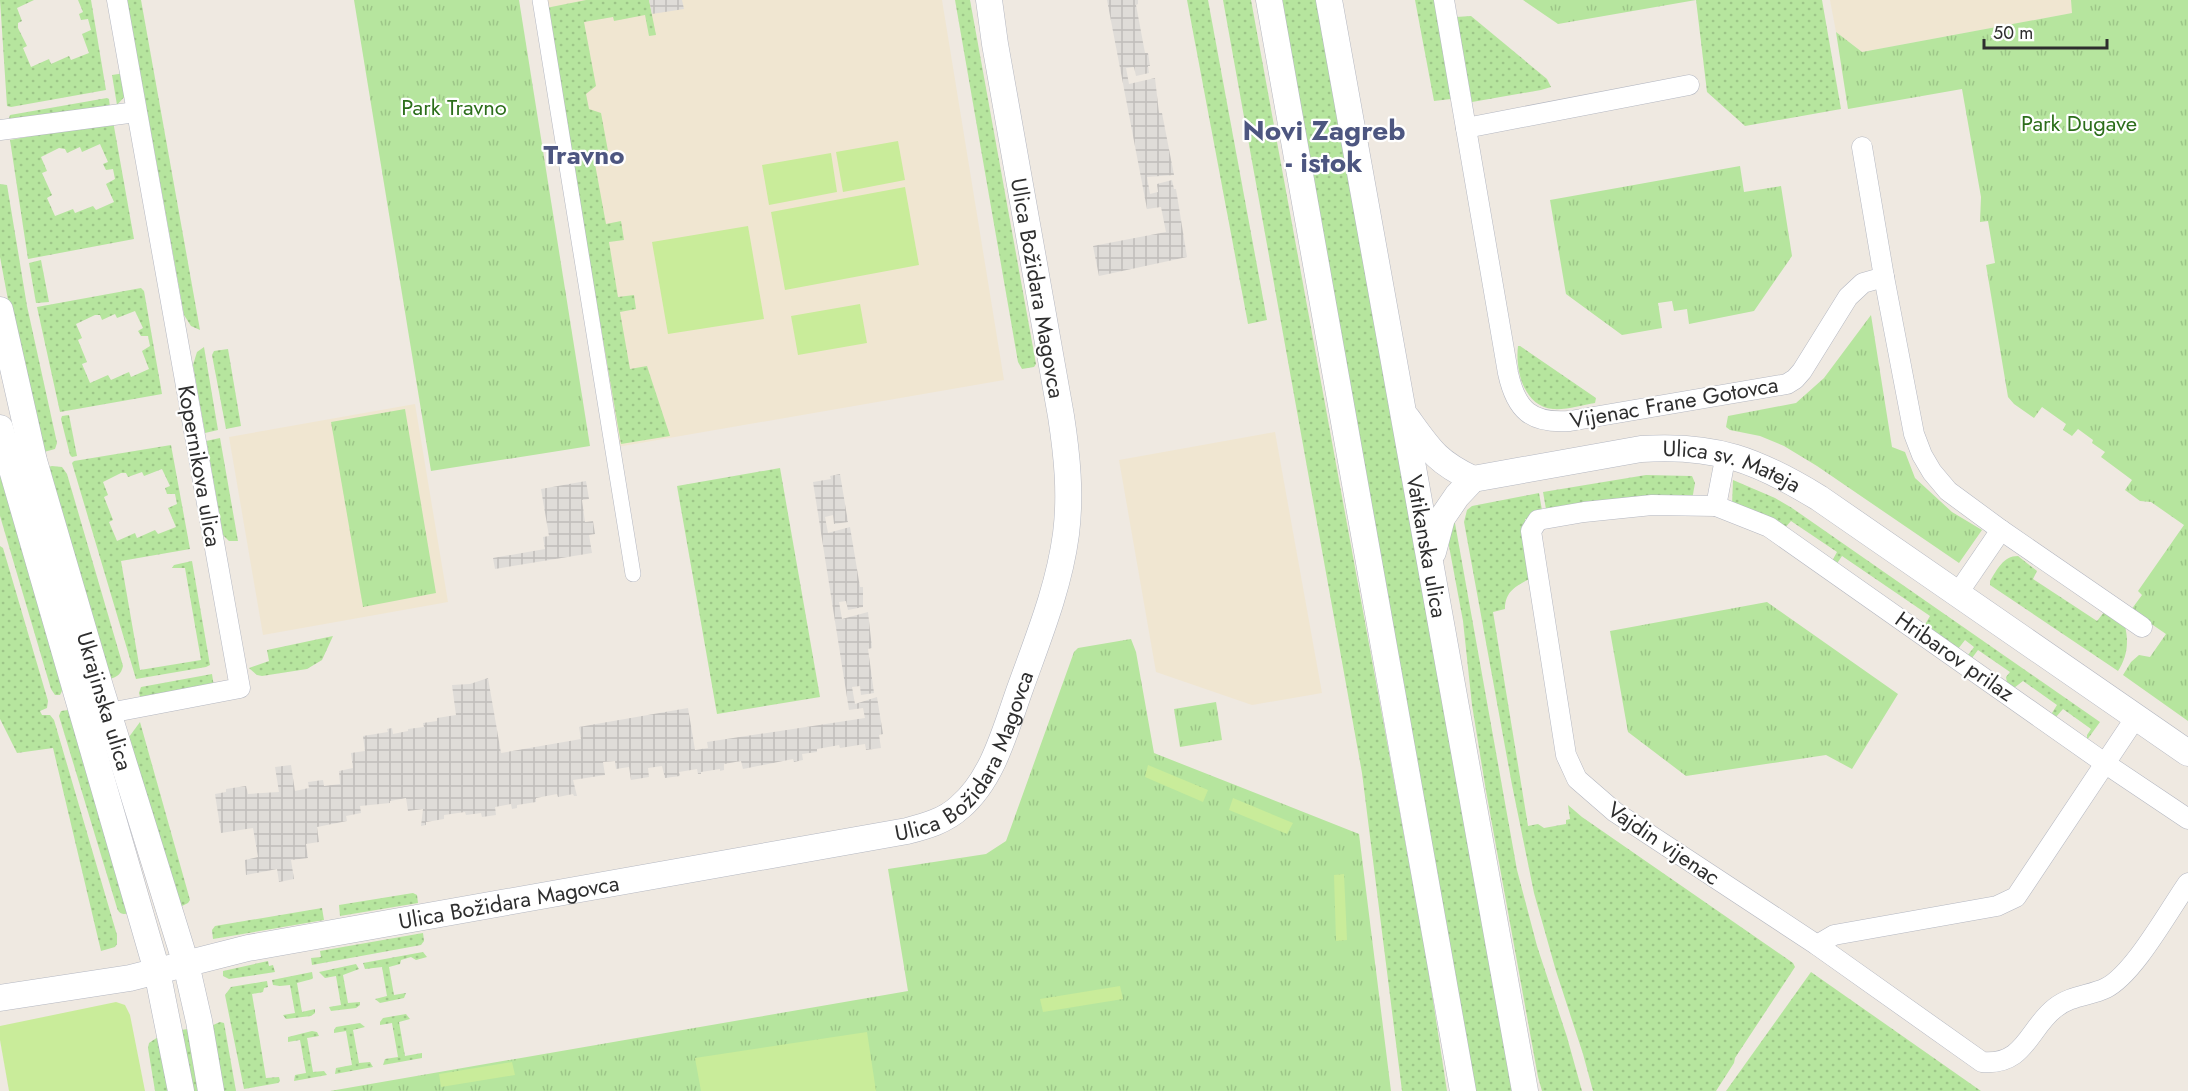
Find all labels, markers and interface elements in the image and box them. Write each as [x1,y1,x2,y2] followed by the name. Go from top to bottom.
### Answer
[1984,12,2107,50] scale bar
[1993,20,2033,46] text: 50 m
[401,91,507,123] park label: Park Travno
[2021,107,2137,139] park label: Park Dugave
[1242,110,1406,183] district label: Novi Zagreb - istok
[543,136,625,174] district label: Travno
[1003,175,1073,401] street label: Ulica Božidara Magovca
[1567,368,1781,436] street label: Vijenac Frane Gotovca
[170,383,230,549] street label: Kopernikova ulica
[1662,432,1807,500] street label: Ulica sv. Mateja
[1399,472,1456,620] street label: Vatikanska ulica
[1889,603,2021,709] street label: Hribarov prilaz
[69,628,141,774] street label: Ukrajinska ulica
[892,666,1041,849] street label: Ulica Božidara Magovca
[1601,793,1727,893] street label: Vajdin vijenac
[396,866,621,937] street label: Ulica Božidara Magovca

